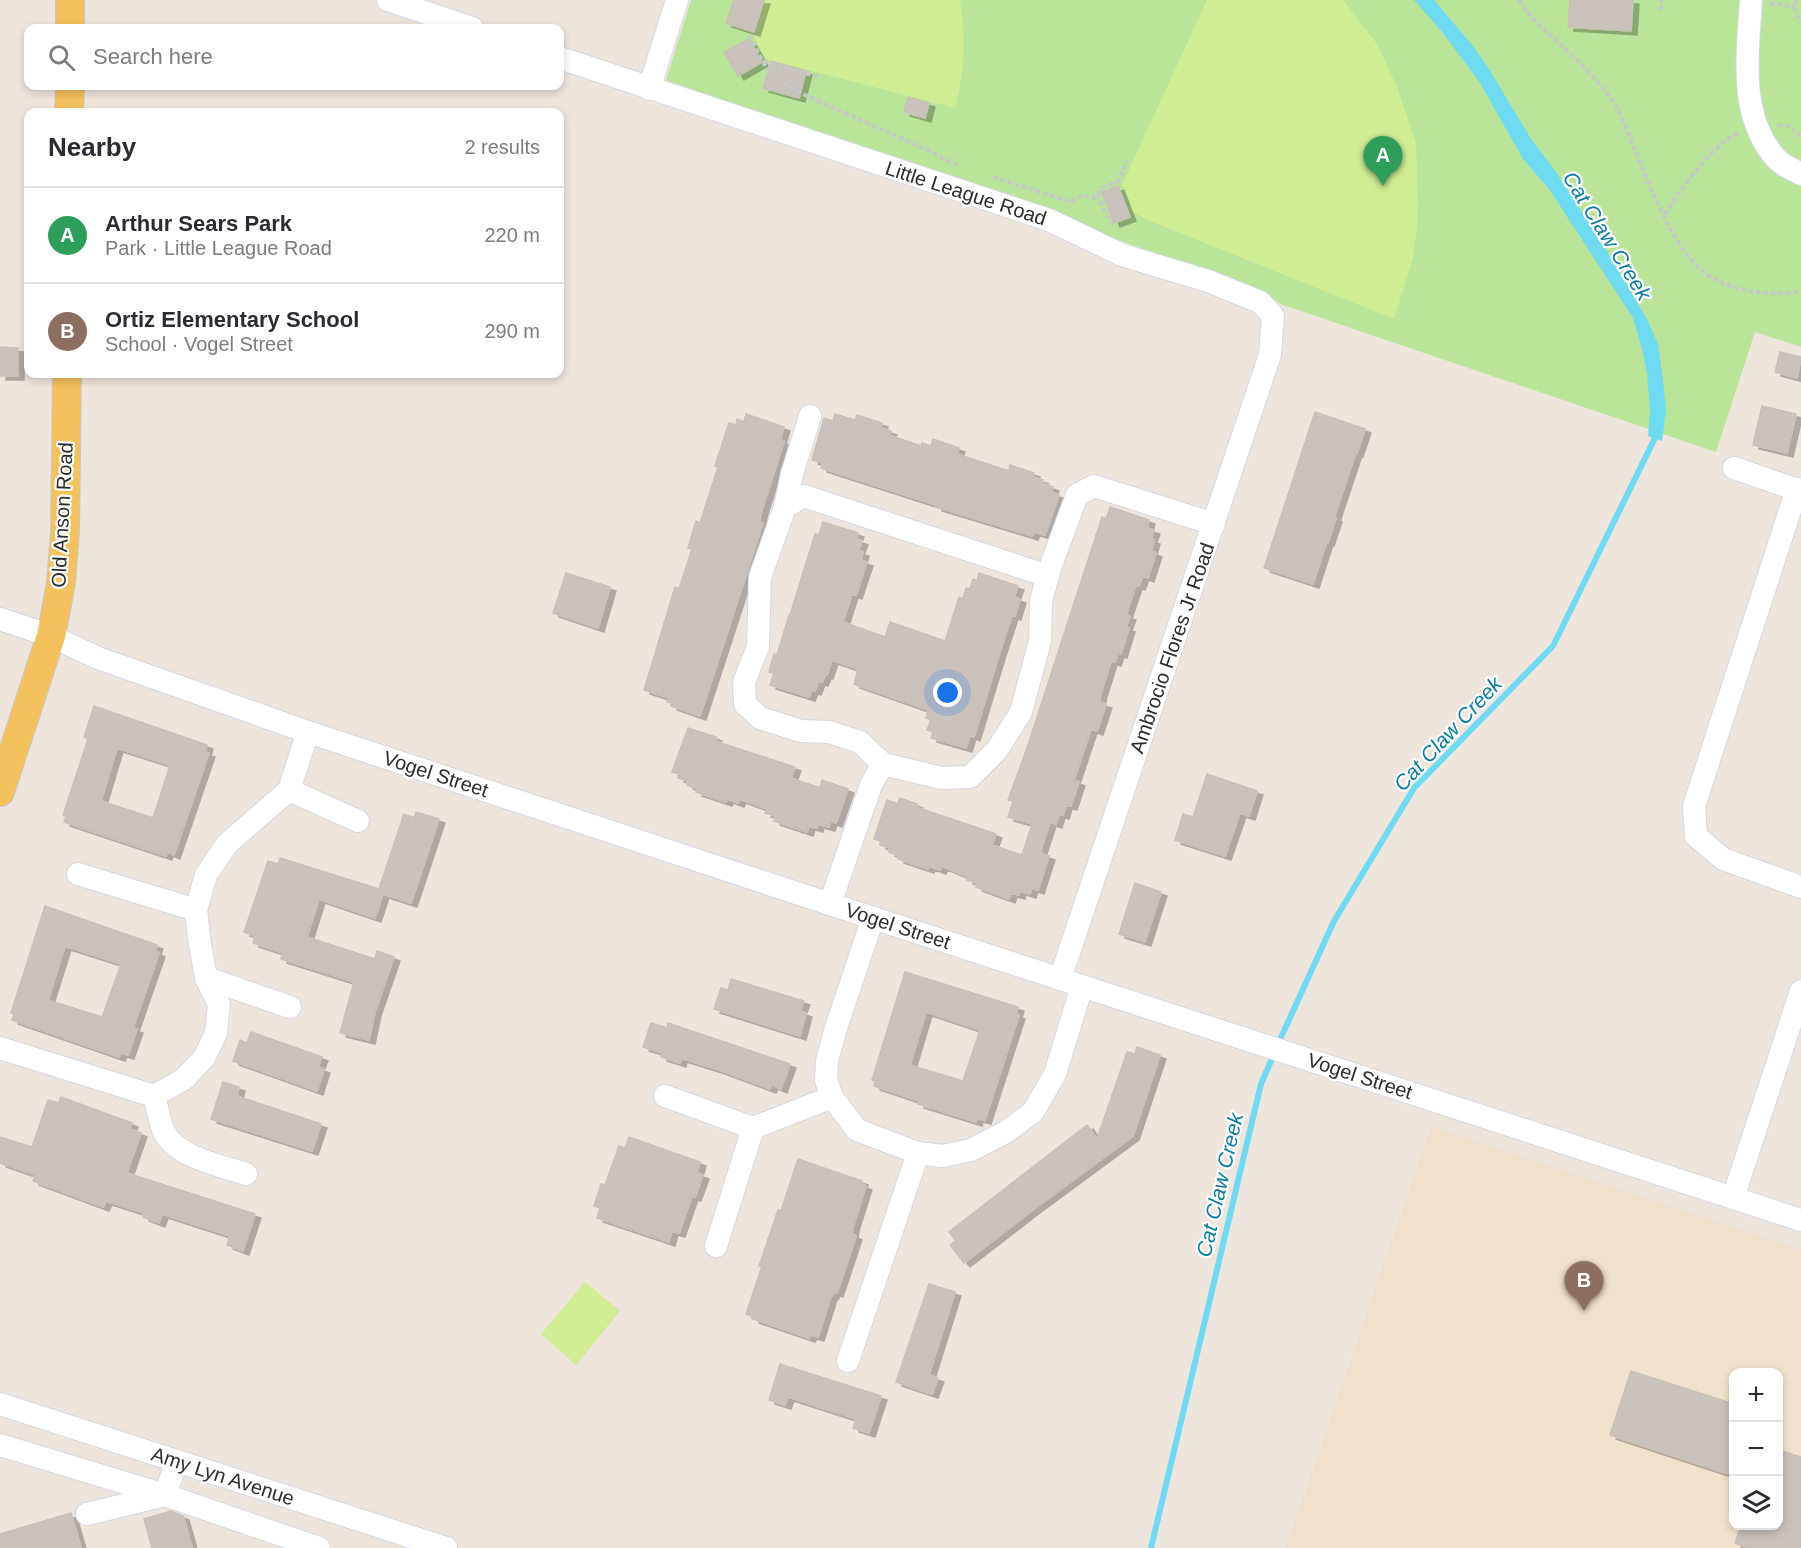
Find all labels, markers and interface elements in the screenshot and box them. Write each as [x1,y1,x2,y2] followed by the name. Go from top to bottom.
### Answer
[24,24,564,90] search box
[45,41,78,74] icon: search
[93,44,213,69] text: Search here
[48,132,136,162] text: Nearby
[464,136,540,158] text: 2 results
[1364,136,1402,186] pin: A
[883,157,1049,229] street label: Little League Road
[1559,167,1657,305] water label: Cat Claw Creek
[105,211,292,236] text: Arthur Sears Park
[60,224,75,246] text: A
[484,224,540,246] text: 220 m
[105,237,332,259] text: Park · Little League Road
[105,307,359,332] text: Ortiz Elementary School
[60,320,75,342] text: B
[484,320,540,342] text: 290 m
[105,333,293,355] text: School · Vogel Street
[47,442,77,588] street label: Old Anson Road
[1126,540,1218,756] street label: Ambrocio Flores Jr Road
[1389,671,1507,795] water label: Cat Claw Creek
[933,678,962,707] your location
[381,747,492,801] street label: Vogel Street
[843,899,954,953] street label: Vogel Street
[1305,1049,1416,1103] street label: Vogel Street
[1192,1109,1248,1259] water label: Cat Claw Creek
[1564,1262,1604,1311] pin: B
[1729,1368,1783,1530] map controls
[1729,1368,1783,1422] button: +
[1729,1422,1783,1476] button: −
[149,1443,297,1509] street label: Amy Lyn Avenue
[1729,1476,1783,1530] button: layers

